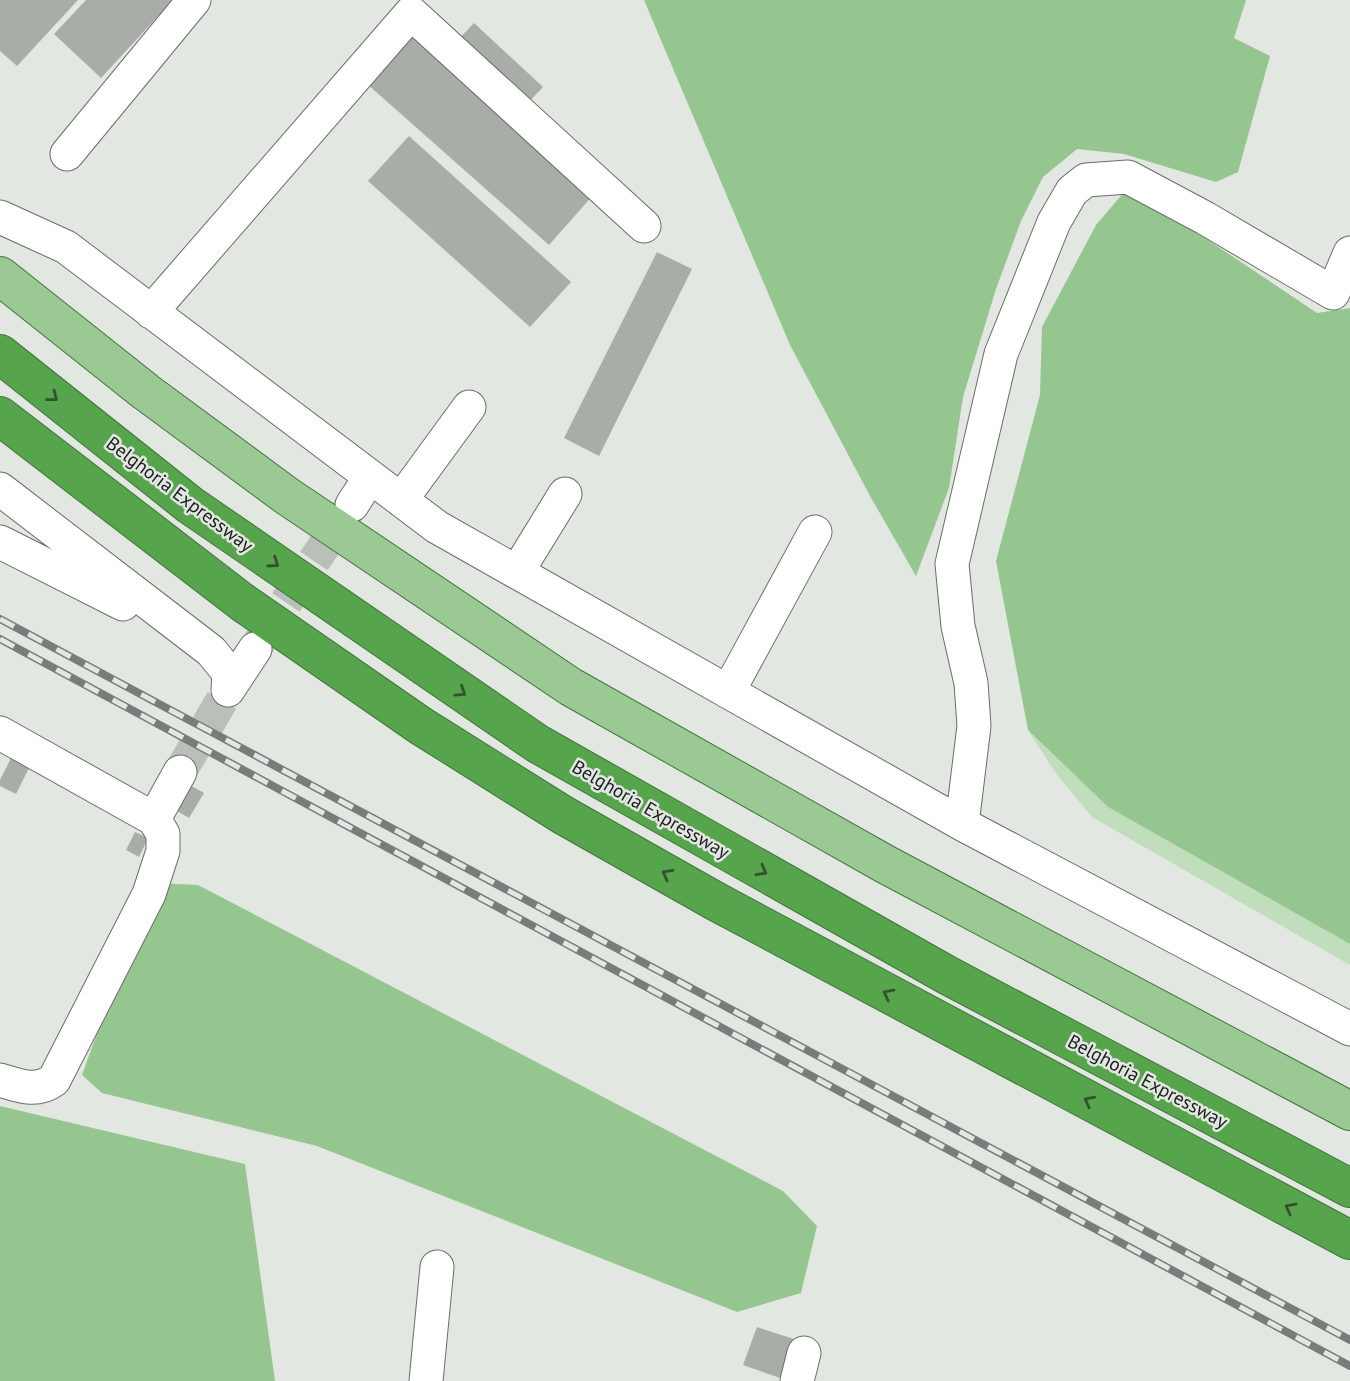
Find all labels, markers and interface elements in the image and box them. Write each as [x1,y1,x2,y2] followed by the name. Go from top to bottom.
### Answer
[46,388,58,401] one-way arrow
[102,431,258,557] street label: Belghoria Expressway
[266,555,279,568] one-way arrow
[454,684,467,697] one-way arrow
[568,754,734,864] street label: Belghoria Expressway
[755,863,767,876] one-way arrow
[662,869,674,882] one-way arrow
[883,989,896,1002] one-way arrow
[1064,1029,1232,1133] street label: Belghoria Expressway
[1084,1096,1096,1109] one-way arrow
[1285,1203,1297,1216] one-way arrow

